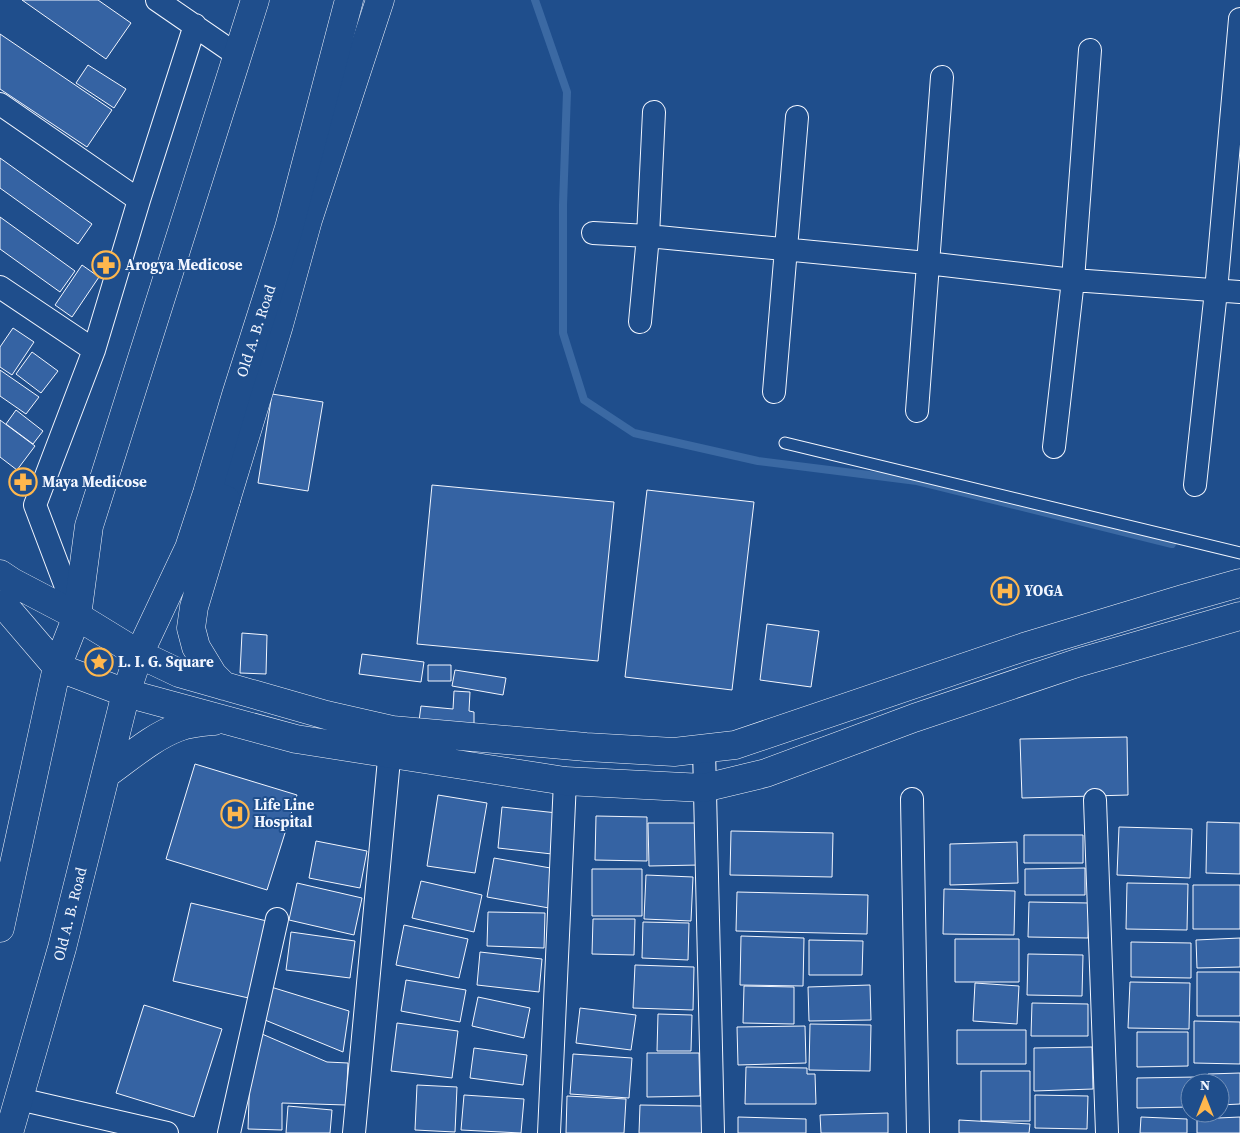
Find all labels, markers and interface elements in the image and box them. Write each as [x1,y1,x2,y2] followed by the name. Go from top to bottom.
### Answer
[91,250,121,280] pharmacy icon: Arogya Medicose
[125,254,243,275] place label: Arogya Medicose
[231,281,280,380] street label: Old A. B. Road
[8,467,38,497] pharmacy icon: Maya Medicose
[42,471,147,492] place label: Maya Medicose
[990,576,1020,606] hospital icon: YOGA
[1024,580,1063,601] place label: YOGA
[84,647,114,677] place icon: L. I. G. Square
[118,651,214,672] place label: L. I. G. Square
[254,794,314,832] place label: Life Line Hospital
[220,799,250,829] hospital icon: Life Line Hospital
[48,864,91,963] street label: Old A. B. Road
[1180,1073,1230,1123] north arrow
[1200,1075,1210,1095] text: N

